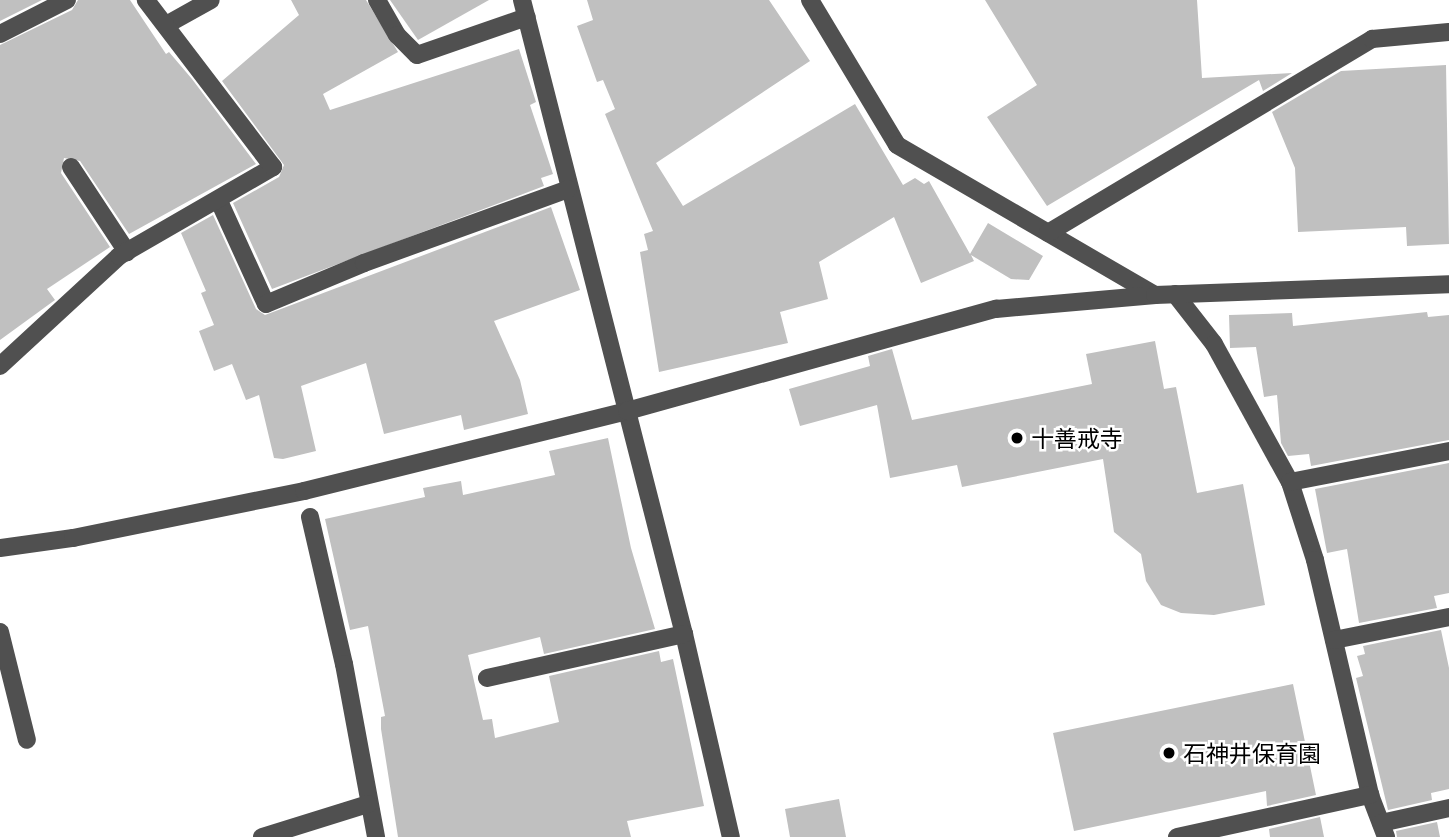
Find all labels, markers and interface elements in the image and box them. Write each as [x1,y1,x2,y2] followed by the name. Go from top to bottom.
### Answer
[1031,424,1123,452] place label: 十善戒寺
[1009,430,1025,446] marker: 十善戒寺
[1183,739,1321,767] place label: 石神井保育園
[1161,745,1177,761] marker: 石神井保育園

